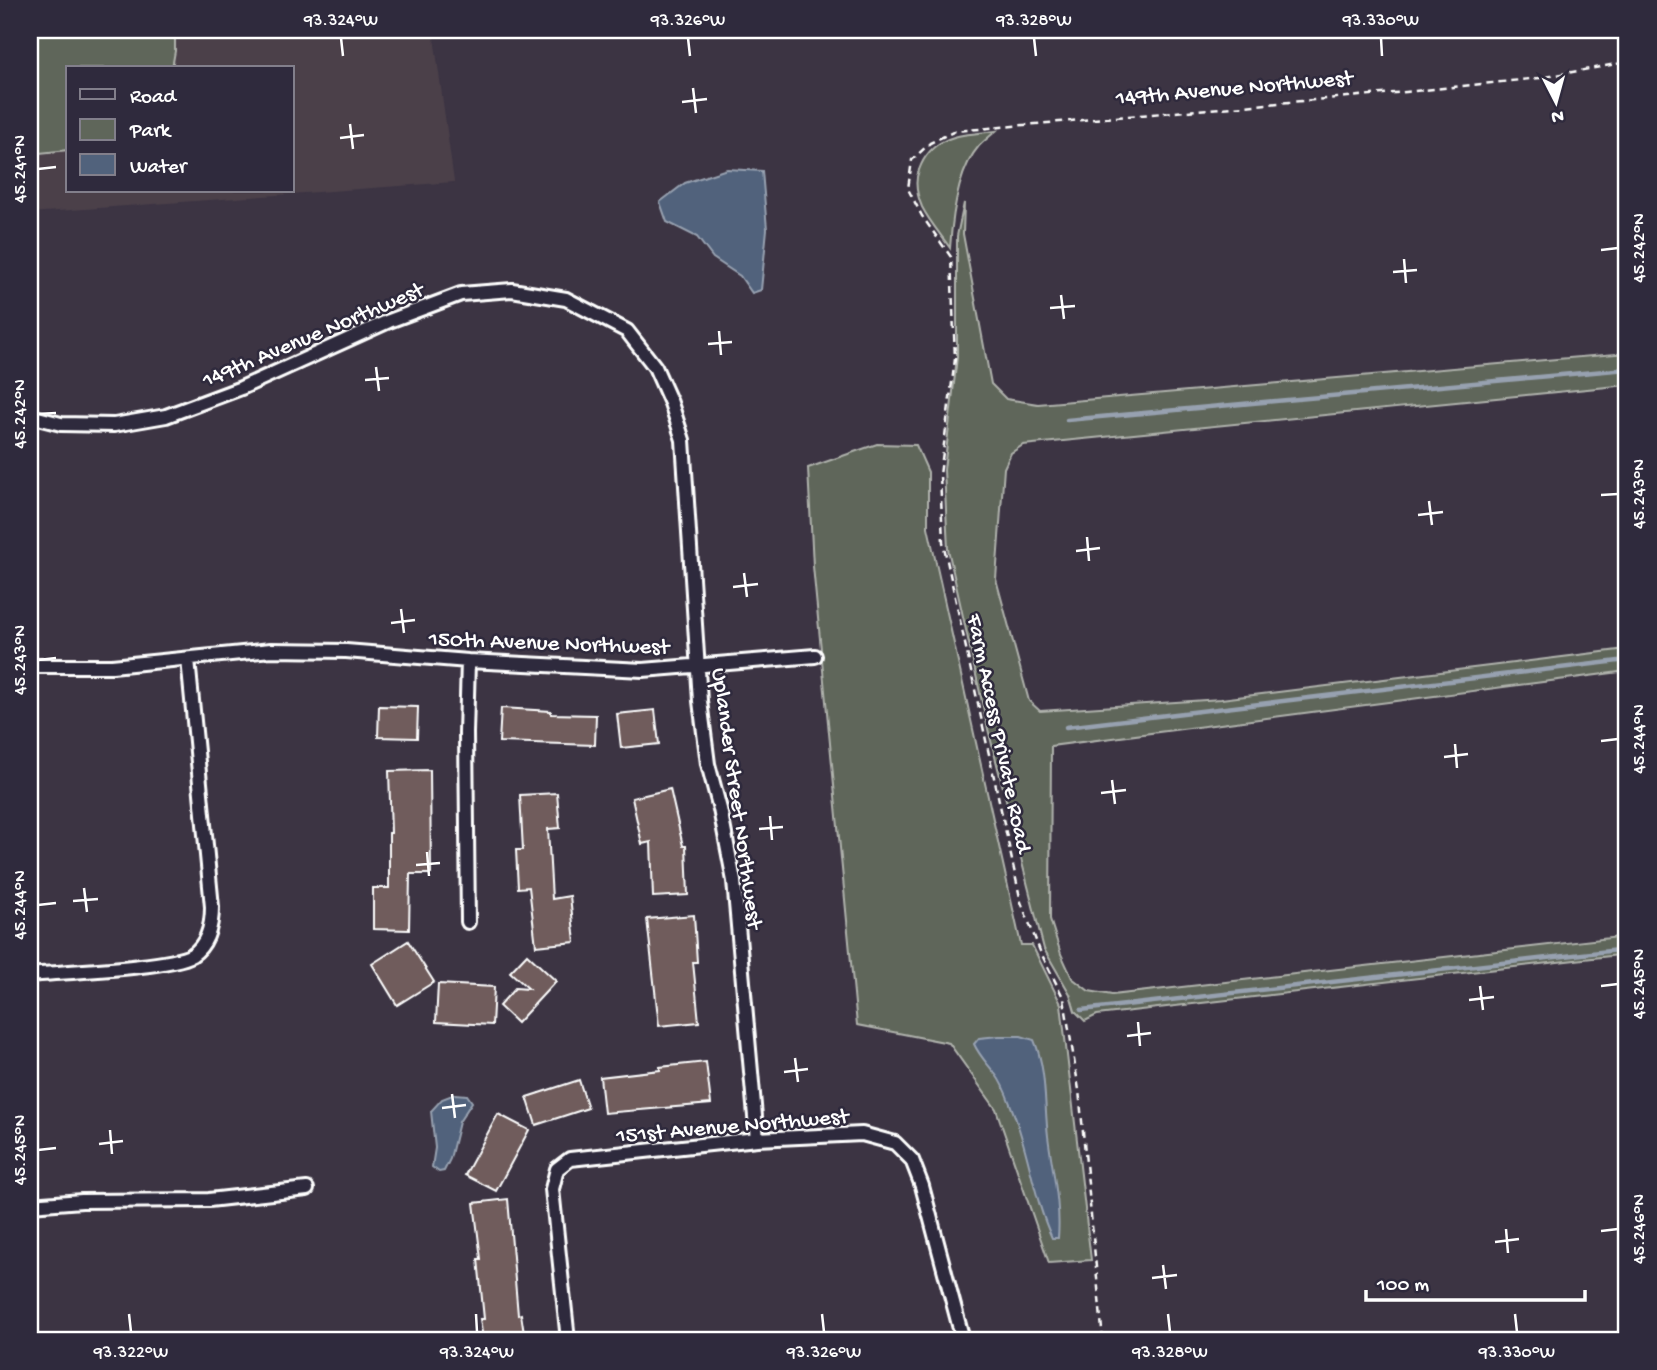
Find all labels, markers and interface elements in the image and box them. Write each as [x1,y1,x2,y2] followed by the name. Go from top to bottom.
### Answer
[303,11,378,32] text: 93.324°W
[650,11,725,32] text: 93.326°W
[995,11,1072,32] text: 93.328°W
[1342,11,1419,32] text: 93.330°W
[66,66,294,192] legend
[1114,66,1356,113] street label: 149th Avenue Northwest
[1520,66,1590,136] north arrow
[130,86,178,111] text: Road
[1550,103,1565,128] text: N
[129,120,173,145] text: Park
[11,135,32,203] text: 45.241°N
[130,156,188,181] text: Water
[1630,213,1651,283] text: 45.242°N
[198,277,430,396] street label: 149th Avenue Northwest
[11,379,32,449] text: 45.242°N
[1630,459,1651,529] text: 45.243°N
[959,611,1036,857] street label: Farm Access Private Road
[11,625,32,695] text: 45.243°N
[427,627,671,662] street label: 150th Avenue Northwest
[704,666,767,932] street label: Uplander Street Northwest
[1630,704,1651,774] text: 45.244°N
[11,870,32,940] text: 45.244°N
[1630,949,1651,1019] text: 45.245°N
[614,1104,851,1151] street label: 151st Avenue Northwest
[11,1115,32,1185] text: 45.245°N
[1630,1194,1651,1264] text: 45.246°N
[1366,1258,1585,1302] scale bar
[1376,1274,1429,1299] text: 100 m
[93,1343,168,1364] text: 93.322°W
[439,1343,514,1364] text: 93.324°W
[786,1343,861,1364] text: 93.326°W
[1131,1343,1208,1364] text: 93.328°W
[1478,1343,1555,1364] text: 93.330°W

